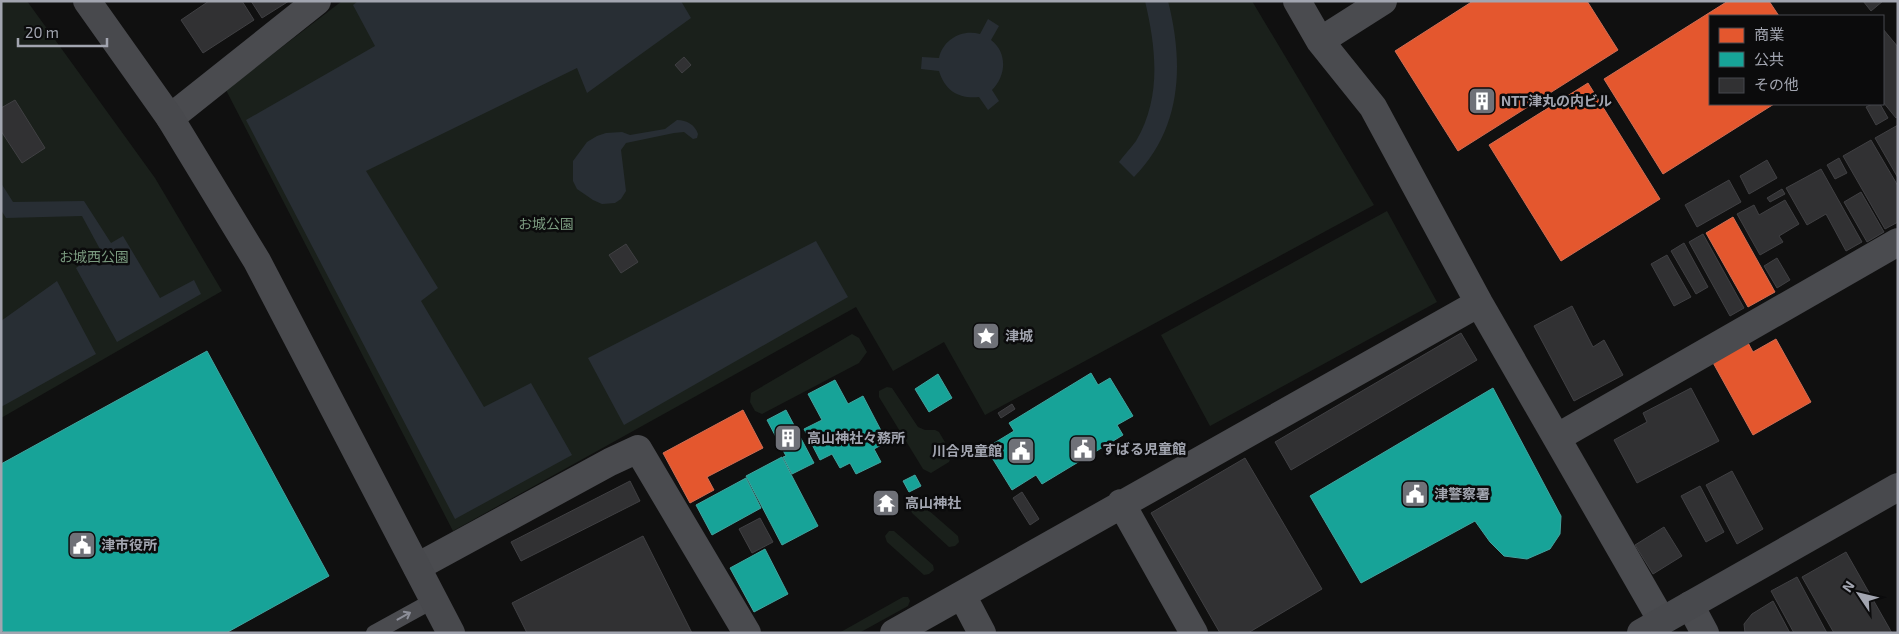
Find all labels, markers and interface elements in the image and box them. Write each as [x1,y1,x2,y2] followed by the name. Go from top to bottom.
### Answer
[18,15,106,47] scale bar
[1709,15,1884,105] legend
[25,23,59,41] text: 20 m
[1754,25,1784,43] text: 商業
[1754,50,1784,68] text: 公共
[1754,75,1799,93] text: その他
[1467,86,1497,116] building icon: NTT津丸の内ビル
[1501,92,1612,109] place label: NTT津丸の内ビル
[518,215,574,232] park label: お城公園
[59,248,129,265] park label: お城西公園
[971,321,1001,351] place icon: 津城
[1005,327,1033,344] place label: 津城
[773,423,803,453] building icon: 高山神社々務所
[807,429,905,446] place label: 高山神社々務所
[1068,434,1098,464] public building icon: すばる児童館
[1006,436,1036,466] public building icon: 川合児童館
[1102,440,1186,457] place label: すばる児童館
[932,442,1002,459] place label: 川合児童館
[1400,479,1430,509] public building icon: 津警察署
[1434,485,1490,502] place label: 津警察署
[871,488,901,518] temple icon: 高山神社
[905,494,961,511] place label: 高山神社
[67,530,97,560] public building icon: 津市役所
[101,536,157,553] place label: 津市役所
[1834,569,1884,619] north arrow
[1838,577,1858,595] text: N
[396,611,411,621] one-way arrow

